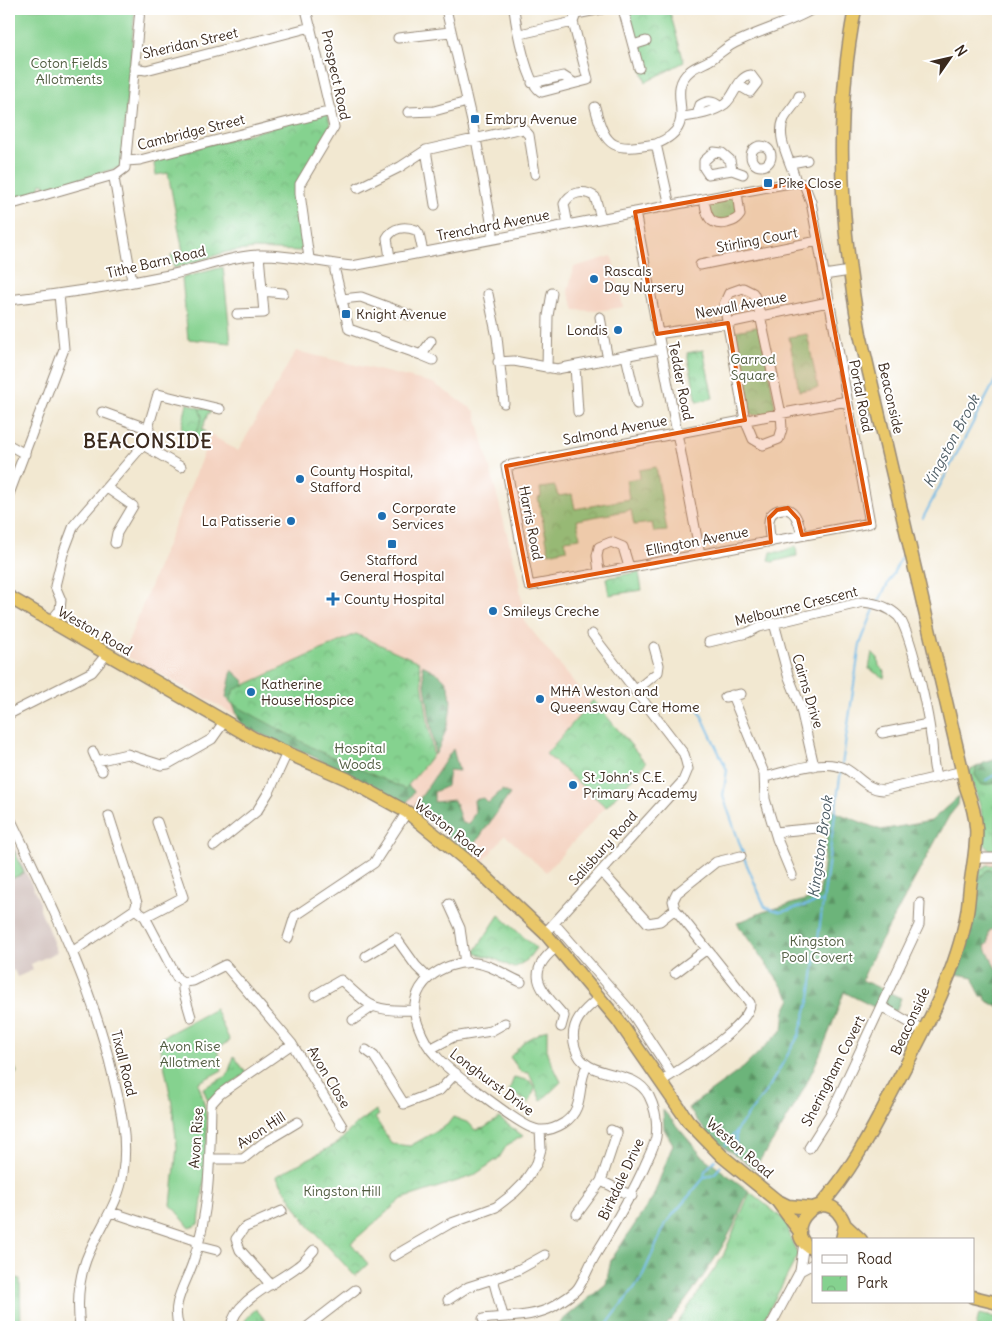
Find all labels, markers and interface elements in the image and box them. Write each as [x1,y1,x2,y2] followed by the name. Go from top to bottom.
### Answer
[141,23,240,63] street label: Sheridan Street
[318,28,354,122] street label: Prospect Road
[924,32,974,82] north arrow
[951,42,971,60] text: N
[30,54,108,88] park label: Coton Fields Allotments
[135,110,247,154] street label: Cambridge Street
[485,110,577,128] place label: Embry Avenue
[469,113,481,125] marker: Embry Avenue
[778,174,842,192] place label: Pike Close
[762,177,774,189] marker: Pike Close
[435,205,551,245] street label: Trenchard Avenue
[715,223,799,257] street label: Stirling Court
[105,242,207,282] street label: Tithe Barn Road
[604,262,684,296] place label: Rascals Day Nursery
[588,273,600,285] marker: Rascals Day Nursery
[694,287,788,323] street label: Newall Avenue
[356,305,447,323] place label: Knight Avenue
[340,308,352,320] marker: Knight Avenue
[567,321,608,339] place label: Londis
[612,324,624,336] marker: Londis
[665,340,697,422] street label: Tedder Road
[730,350,776,384] park label: Garrod Square
[845,358,877,434] street label: Portal Road
[874,360,908,436] street label: Beaconside
[919,390,984,491] water label: Kingston Brook
[561,411,669,449] street label: Salmond Avenue
[83,429,213,453] district label: BEACONSIDE
[310,462,413,496] place label: County Hospital, Stafford
[294,473,306,485] marker: County Hospital, Stafford
[515,484,547,562] street label: Harris Road
[392,499,456,533] place label: Corporate Services
[376,510,388,522] marker: Corporate Services
[202,512,281,530] place label: La Patisserie
[285,515,297,527] marker: La Patisserie
[644,522,750,560] street label: Ellington Avenue
[386,538,398,550] marker: Stafford General Hospital
[340,551,444,585] place label: Stafford General Hospital
[733,582,860,630] street label: Melbourne Crescent
[344,590,444,608] place label: County Hospital
[326,592,340,606] marker: County Hospital
[55,602,135,660] street label: Weston Road
[503,602,599,620] place label: Smileys Creche
[487,605,499,617] marker: Smileys Creche
[788,652,828,730] street label: Cairns Drive
[261,675,354,709] place label: Katherine House Hospice
[550,682,699,716] place label: MHA Weston and Queensway Care Home
[245,686,257,698] marker: Katherine House Hospice
[534,693,546,705] marker: MHA Weston and Queensway Care Home
[334,739,386,773] park label: Hospital Woods
[583,768,697,802] place label: St John's C.E. Primary Academy
[567,779,579,791] marker: St John's C.E. Primary Academy
[803,794,837,899] water label: Kingston Brook
[411,795,487,861] street label: Weston Road
[565,807,641,889] street label: Salisbury Road
[781,932,853,966] park label: Kingston Pool Covert
[886,984,934,1058] street label: Beaconside
[797,1013,869,1129] street label: Sheringham Covert
[107,1028,141,1098] street label: Tixall Road
[160,1037,220,1071] park label: Avon Rise Allotment
[303,1043,355,1111] street label: Avon Close
[446,1045,538,1119] street label: Longhurst Drive
[185,1107,207,1169] street label: Avon Rise
[233,1108,289,1152] street label: Avon Hill
[703,1114,777,1182] street label: Weston Road
[594,1135,648,1223] street label: Birkdale Drive
[303,1182,381,1200] park label: Kingston Hill
[812,1238,974,1304] legend
[857,1249,892,1268] text: Road
[857,1273,888,1292] text: Park

